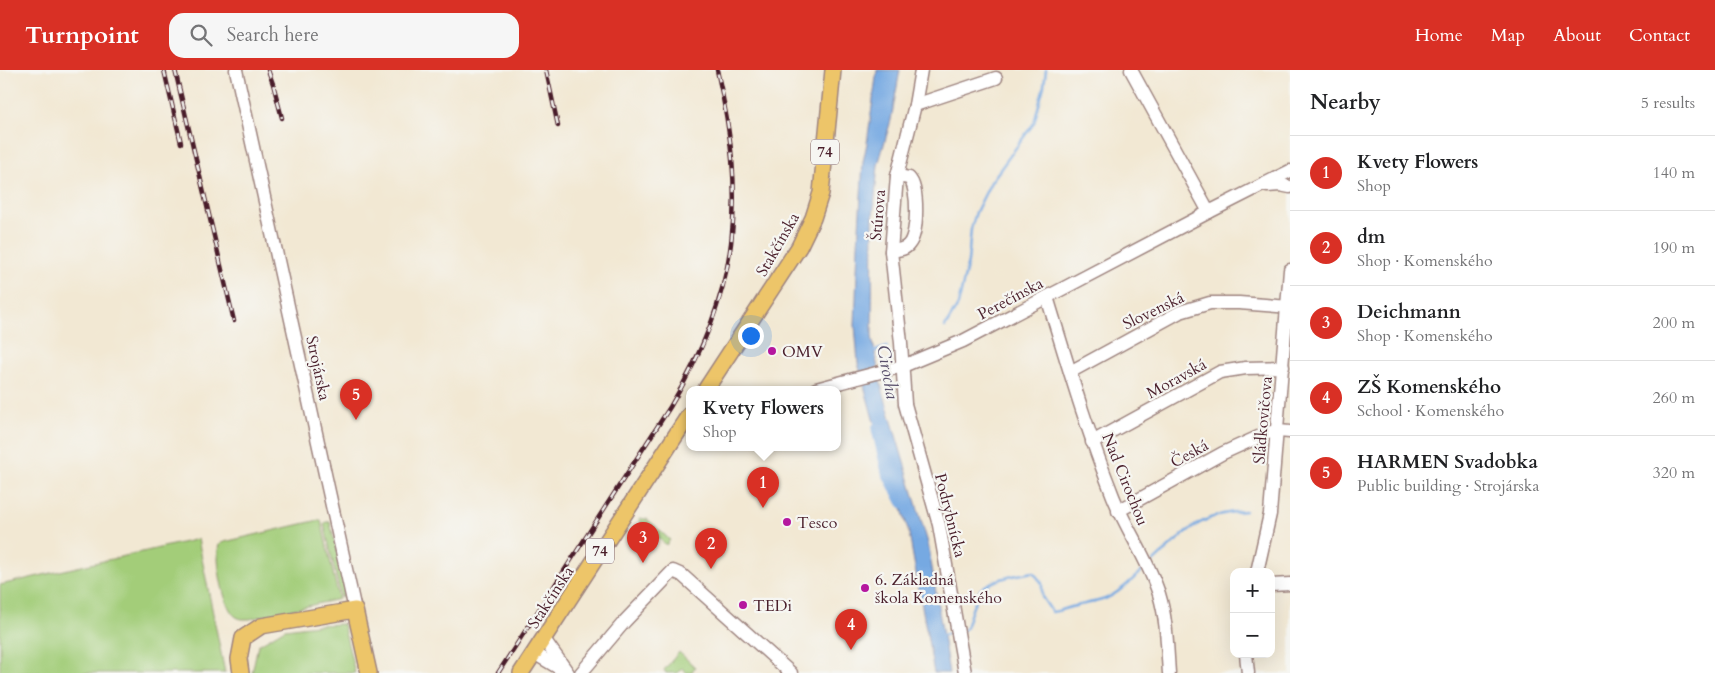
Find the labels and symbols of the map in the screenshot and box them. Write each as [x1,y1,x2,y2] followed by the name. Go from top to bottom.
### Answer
[811,140,839,164] road number: 74
[865,188,891,242] street label: Štúrova
[751,208,805,280] street label: Stakčínska
[974,272,1047,325] street label: Perečínska
[1119,287,1188,335] street label: Slovenská
[738,323,764,349] your location
[300,334,336,403] street label: Strojárska
[782,341,823,363] place label: OMV
[870,343,905,401] water label: Cirocha
[766,345,778,357] marker: OMV
[1143,353,1210,404] street label: Moravská
[1248,375,1278,465] street label: Sládkovičova
[340,379,372,420] pin: 5
[1096,430,1154,529] street label: Nad Cirochou
[1167,434,1213,473] street label: Česká
[747,467,779,508] pin: 1
[929,471,971,560] street label: Podrybnícka
[797,512,838,534] place label: Tesco
[781,516,793,528] marker: Tesco
[627,522,659,563] pin: 3
[695,528,727,569] pin: 2
[586,538,614,564] road number: 74
[522,562,579,633] street label: Stakčínska
[875,569,1002,609] place label: 6. Základná škola Komenského
[859,582,871,594] marker: 6. Základná škola Komenského
[753,595,793,617] place label: TEDi
[737,599,749,611] marker: TEDi
[835,609,867,650] pin: 4

